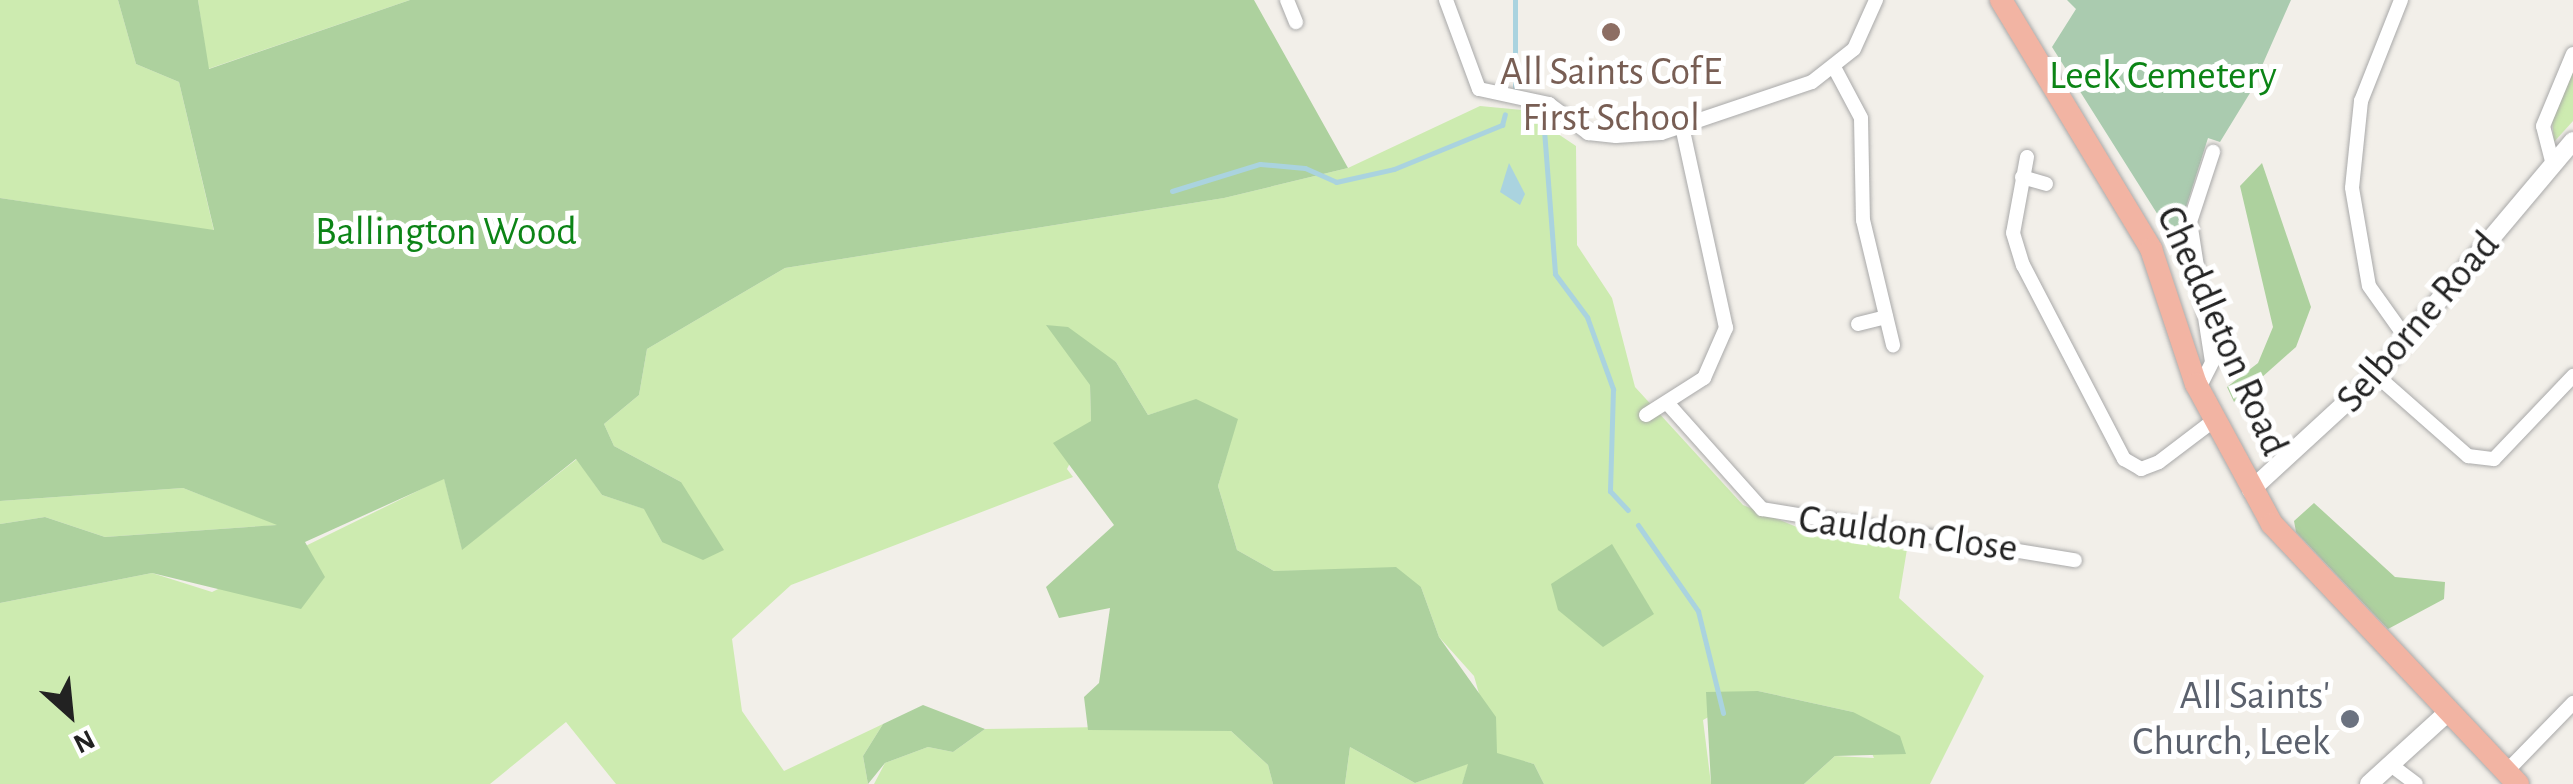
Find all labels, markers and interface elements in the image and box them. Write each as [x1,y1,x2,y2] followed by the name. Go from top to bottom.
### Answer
[1600,21,1622,43] marker: All Saints CofE First School
[1500,48,1722,142] place label: All Saints CofE First School
[2049,52,2277,100] park label: Leek Cemetery
[2146,199,2298,463] street label: Cheddleton Road
[315,208,577,256] park label: Ballington Wood
[2326,222,2510,422] street label: Selborne Road
[1796,495,2020,573] street label: Cauldon Close
[20,664,120,764] north arrow
[2132,672,2330,766] place label: All Saints' Church, Leek
[2339,708,2361,730] marker: All Saints' Church, Leek
[69,724,99,758] text: N

